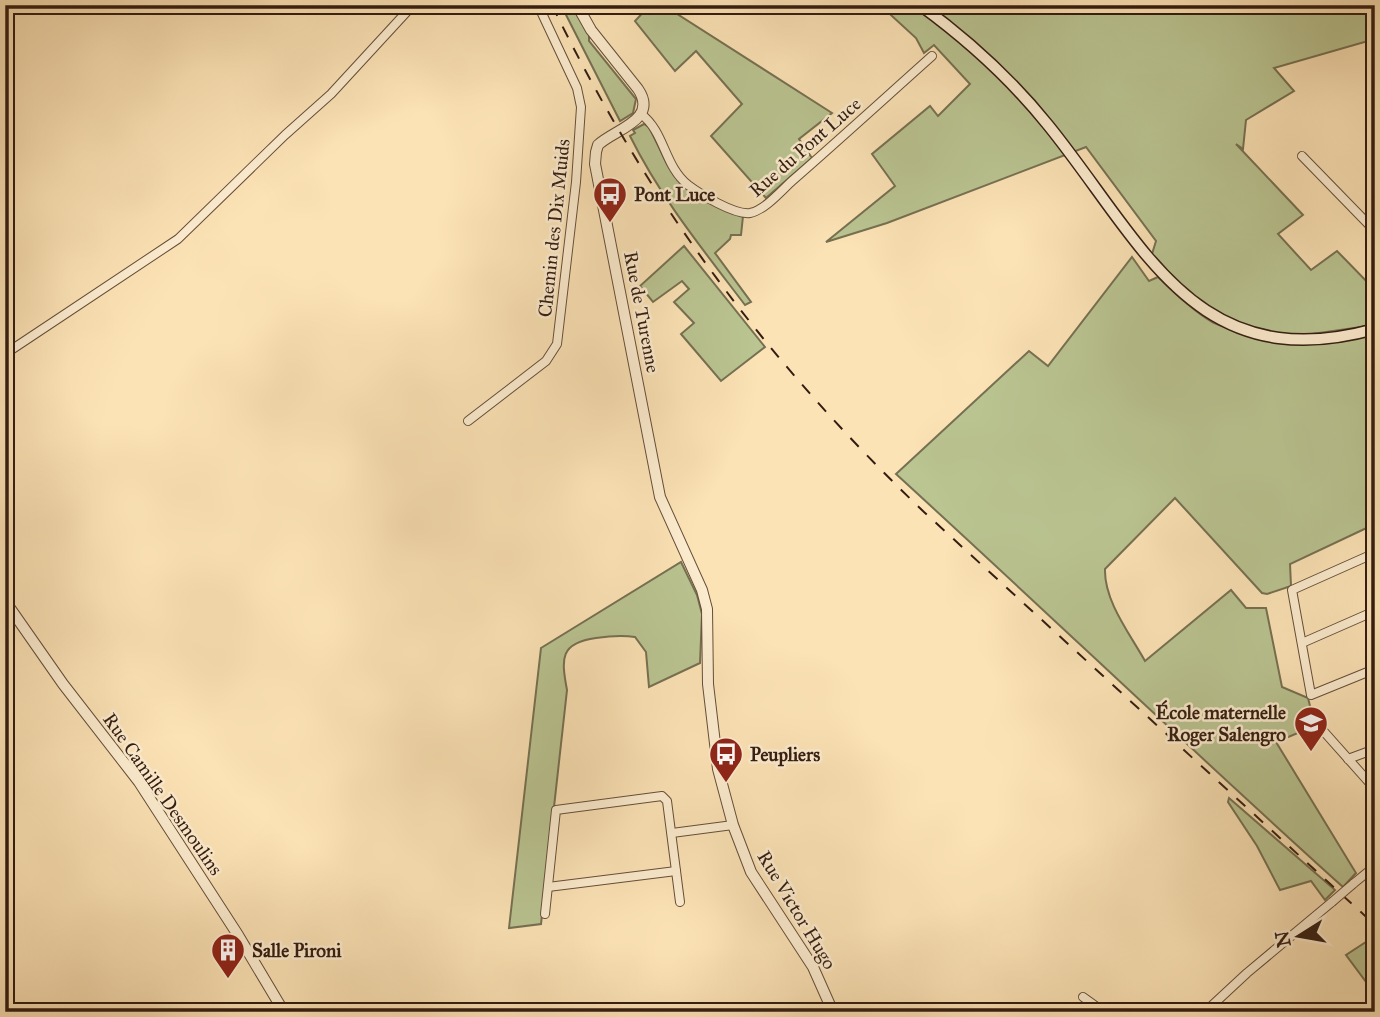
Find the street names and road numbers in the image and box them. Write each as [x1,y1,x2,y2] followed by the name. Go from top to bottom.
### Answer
[745,92,866,202] street label: Rue du Pont Luce
[533,138,575,318] street label: Chemin des Dix Muids
[619,249,665,375] street label: Rue de Turenne
[98,708,228,880] street label: Rue Camille Desmoulins
[752,847,842,974] street label: Rue Victor Hugo

